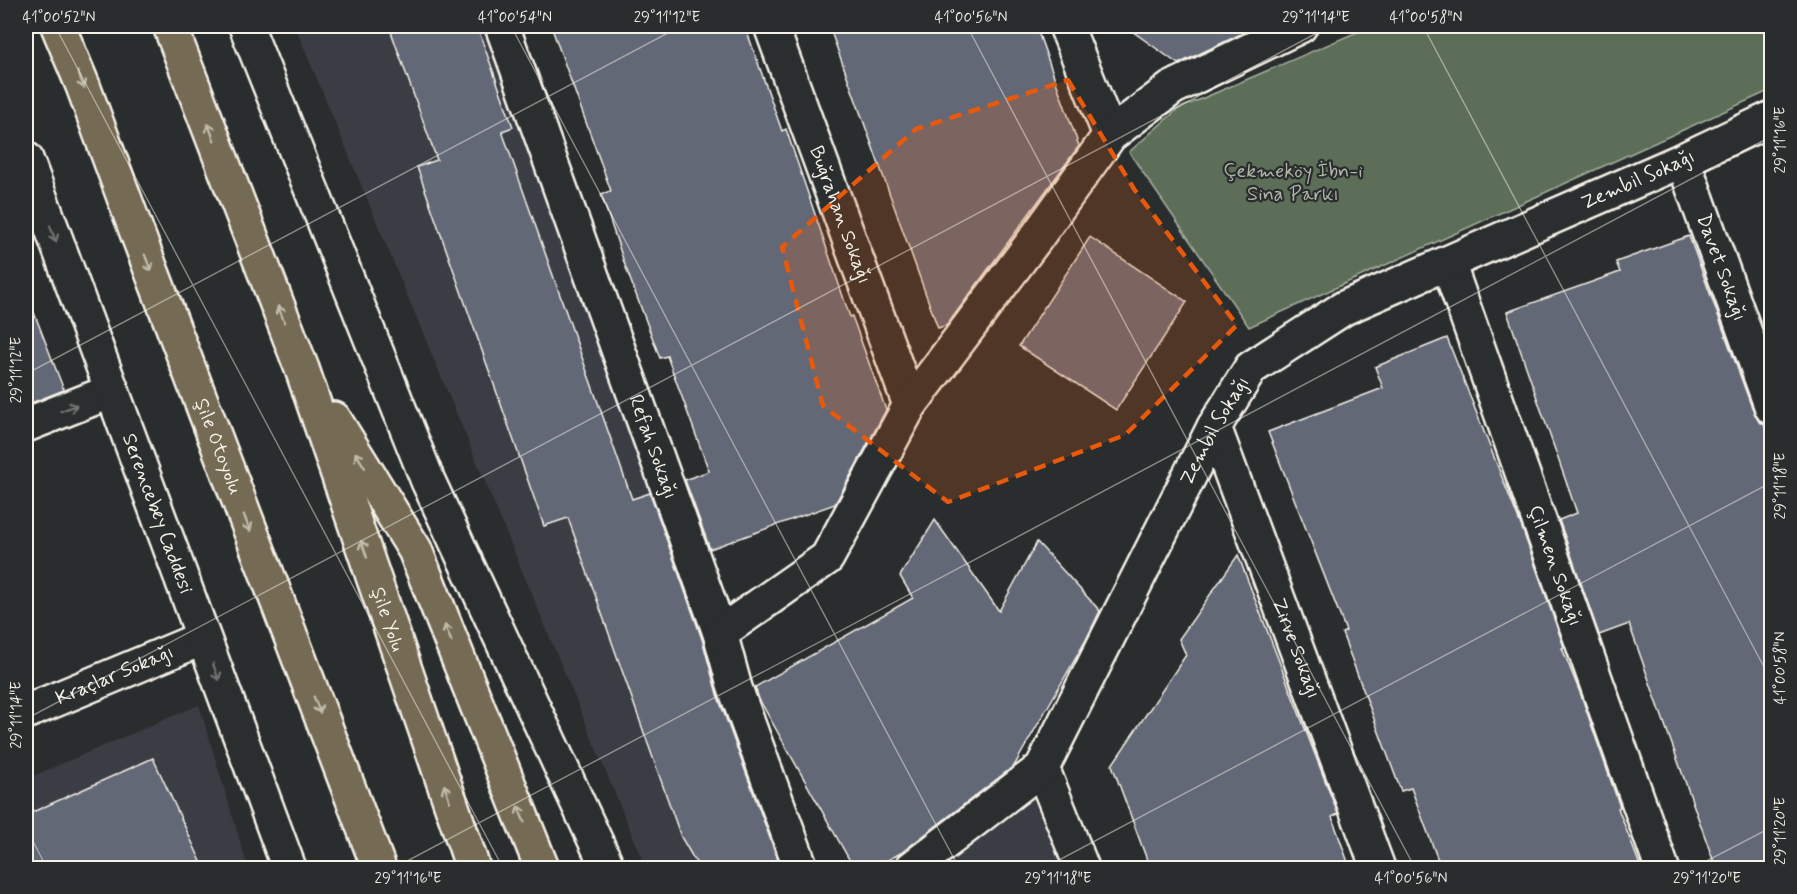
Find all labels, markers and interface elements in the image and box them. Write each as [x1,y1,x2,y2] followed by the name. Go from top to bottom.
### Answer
[23,8,95,28] text: 41°00'52"N
[478,8,552,28] text: 41°00'54"N
[634,8,701,28] text: 29°11'12"E
[934,8,1008,28] text: 41°00'56"N
[1282,8,1350,28] text: 29°11'14"E
[1389,8,1463,28] text: 41°00'58"N
[76,70,87,88] one-way arrow
[1771,106,1791,173] text: 29°11'16"E
[205,123,216,142] one-way arrow
[803,142,878,287] street label: Buğrahan Sokağı
[1577,143,1699,216] street label: Zembil Sokağı
[1223,158,1363,208] park label: Çekmeköy İbn-i Sina Parkı
[1690,210,1753,325] street label: Davet Sokağı
[49,224,60,242] one-way arrow
[143,253,154,271] one-way arrow
[275,305,286,324] one-way arrow
[7,336,27,403] text: 29°11'12"E
[1173,371,1256,490] street label: Zembil Sokağı
[622,391,684,503] street label: Refah Sokağı
[188,394,249,498] street label: Şile Otoyolu
[59,402,77,413] one-way arrow
[115,429,200,597] street label: Serencebey Caddesi
[353,452,365,469] one-way arrow
[1771,452,1791,519] text: 29°11'18"E
[1521,501,1589,630] street label: Çilmen Sokağı
[243,513,254,532] one-way arrow
[358,540,369,559] one-way arrow
[364,583,411,655] street label: Şile Yolu
[1265,594,1327,702] street label: Zirve Sokağı
[442,624,453,643] one-way arrow
[1771,631,1791,705] text: 41°00'58"N
[52,638,178,712] street label: Kraçlar Sokağı
[211,663,222,681] one-way arrow
[7,681,27,749] text: 29°11'14"E
[312,696,323,714] one-way arrow
[441,784,452,803] one-way arrow
[1771,797,1791,865] text: 29°11'20"E
[515,805,526,824] one-way arrow
[375,869,442,889] text: 29°11'16"E
[1025,869,1092,889] text: 29°11'18"E
[1374,869,1448,889] text: 41°00'56"N
[1673,869,1741,889] text: 29°11'20"E

